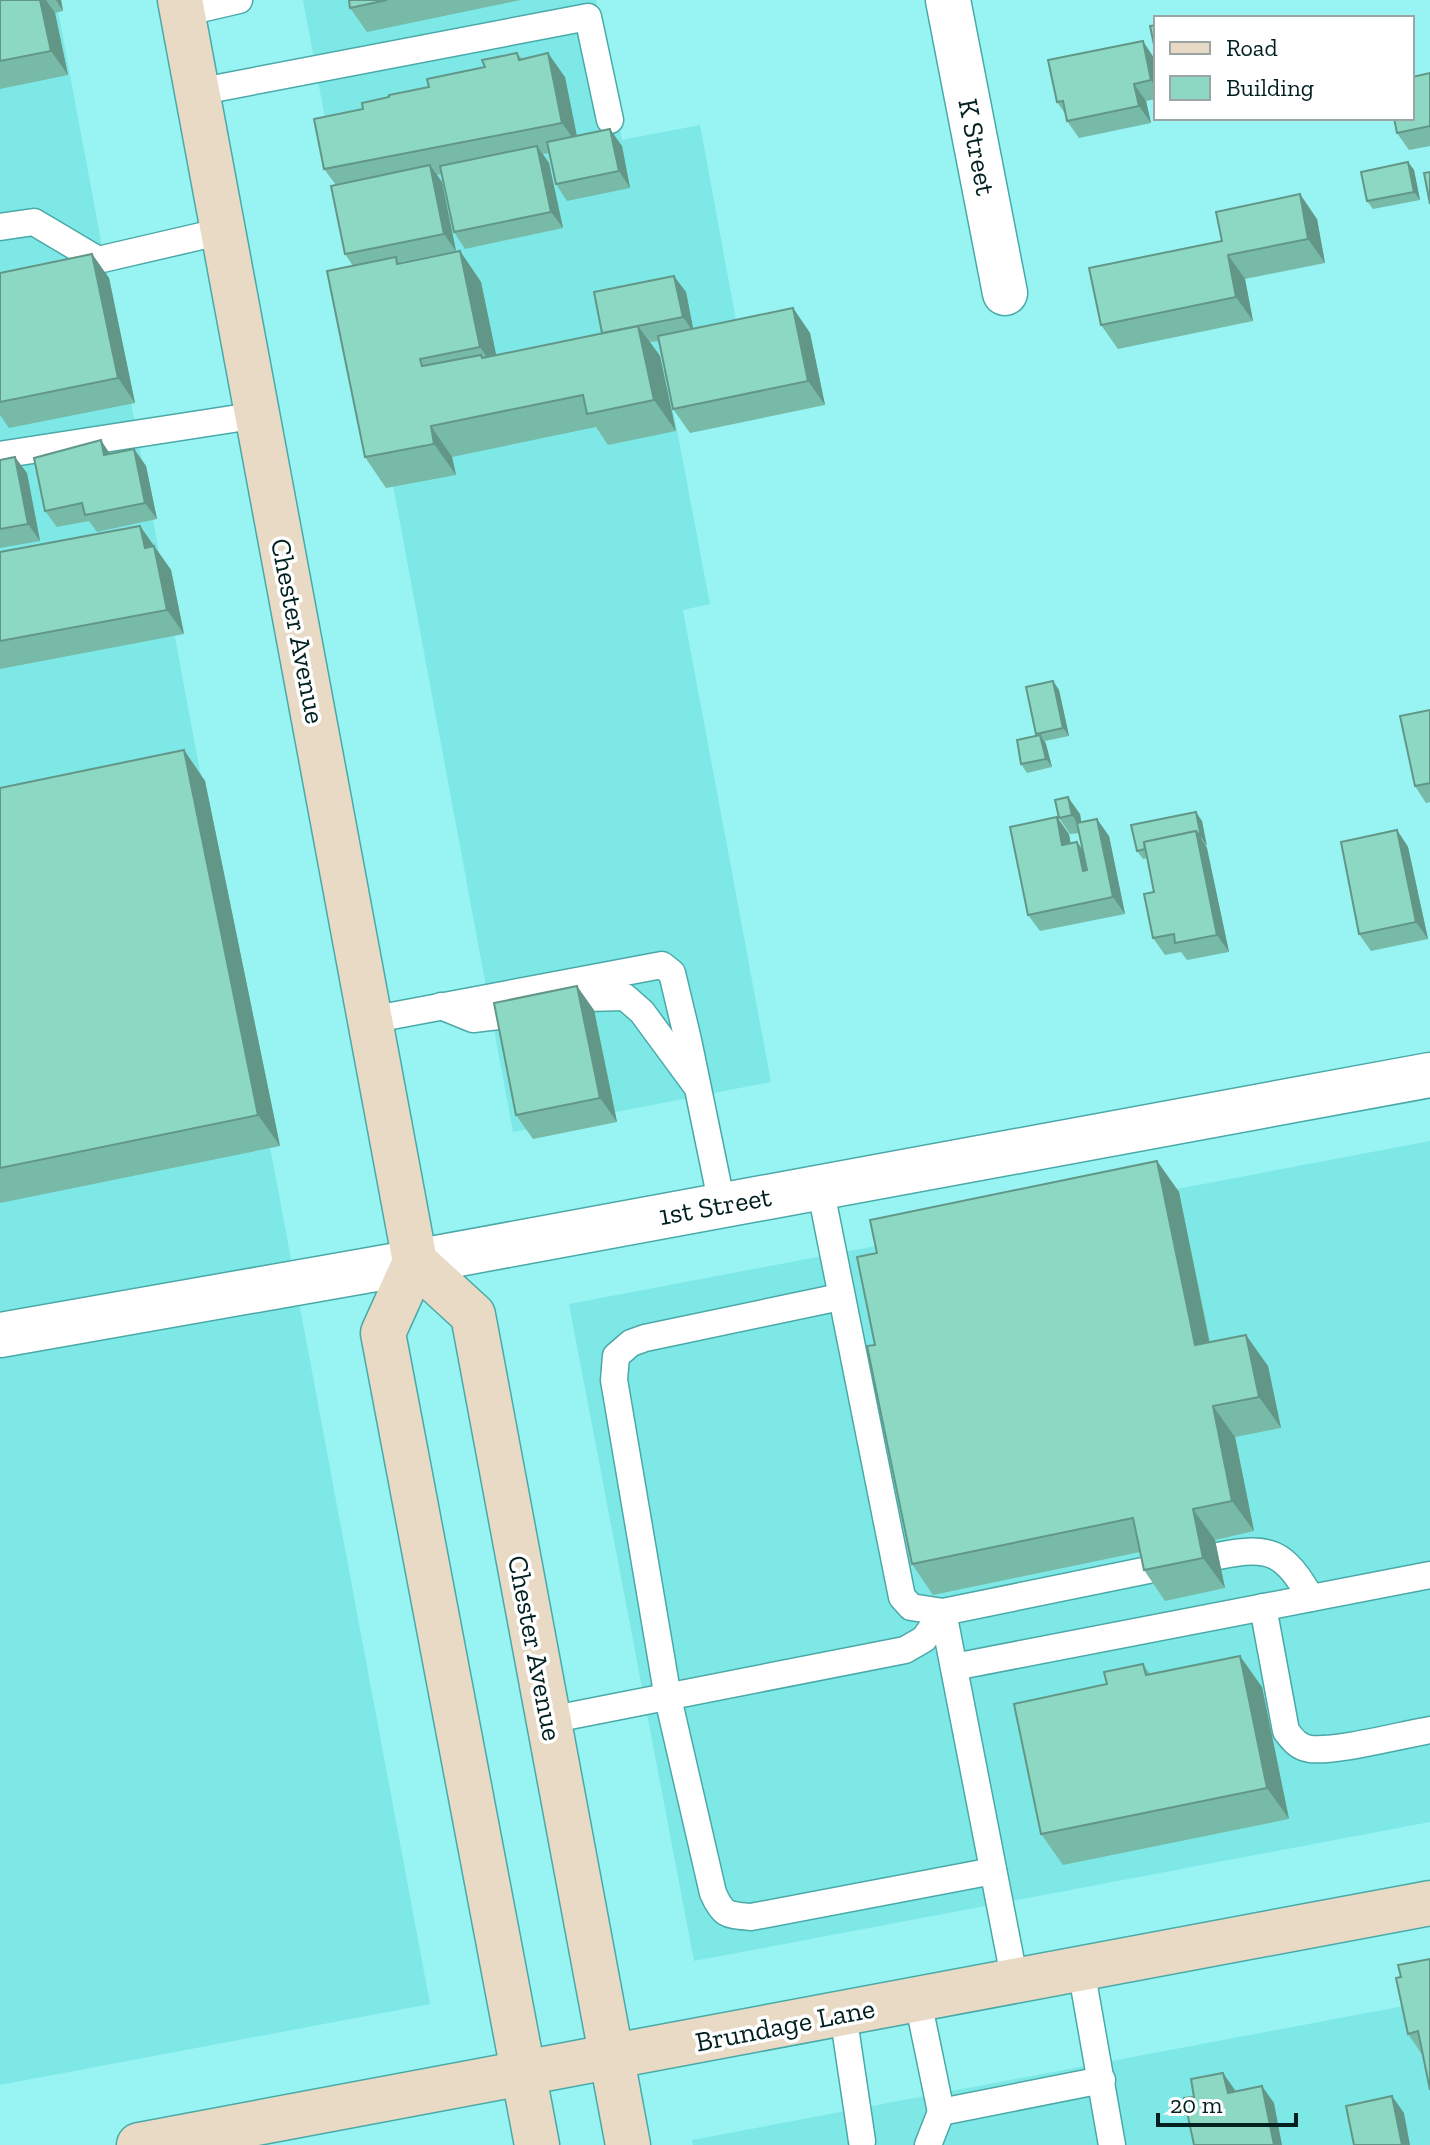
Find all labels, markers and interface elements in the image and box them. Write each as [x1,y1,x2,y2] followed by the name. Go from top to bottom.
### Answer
[1154,16,1414,120] legend
[1226,33,1278,62] text: Road
[1226,73,1314,102] text: Building
[951,96,1003,199] street label: K Street
[264,535,332,727] street label: Chester Avenue
[656,1180,774,1232] street label: 1st Street
[501,1552,569,1744] street label: Chester Avenue
[692,1991,878,2059] street label: Brundage Lane
[1158,2077,1296,2127] scale bar
[1170,2090,1223,2119] text: 20 m

